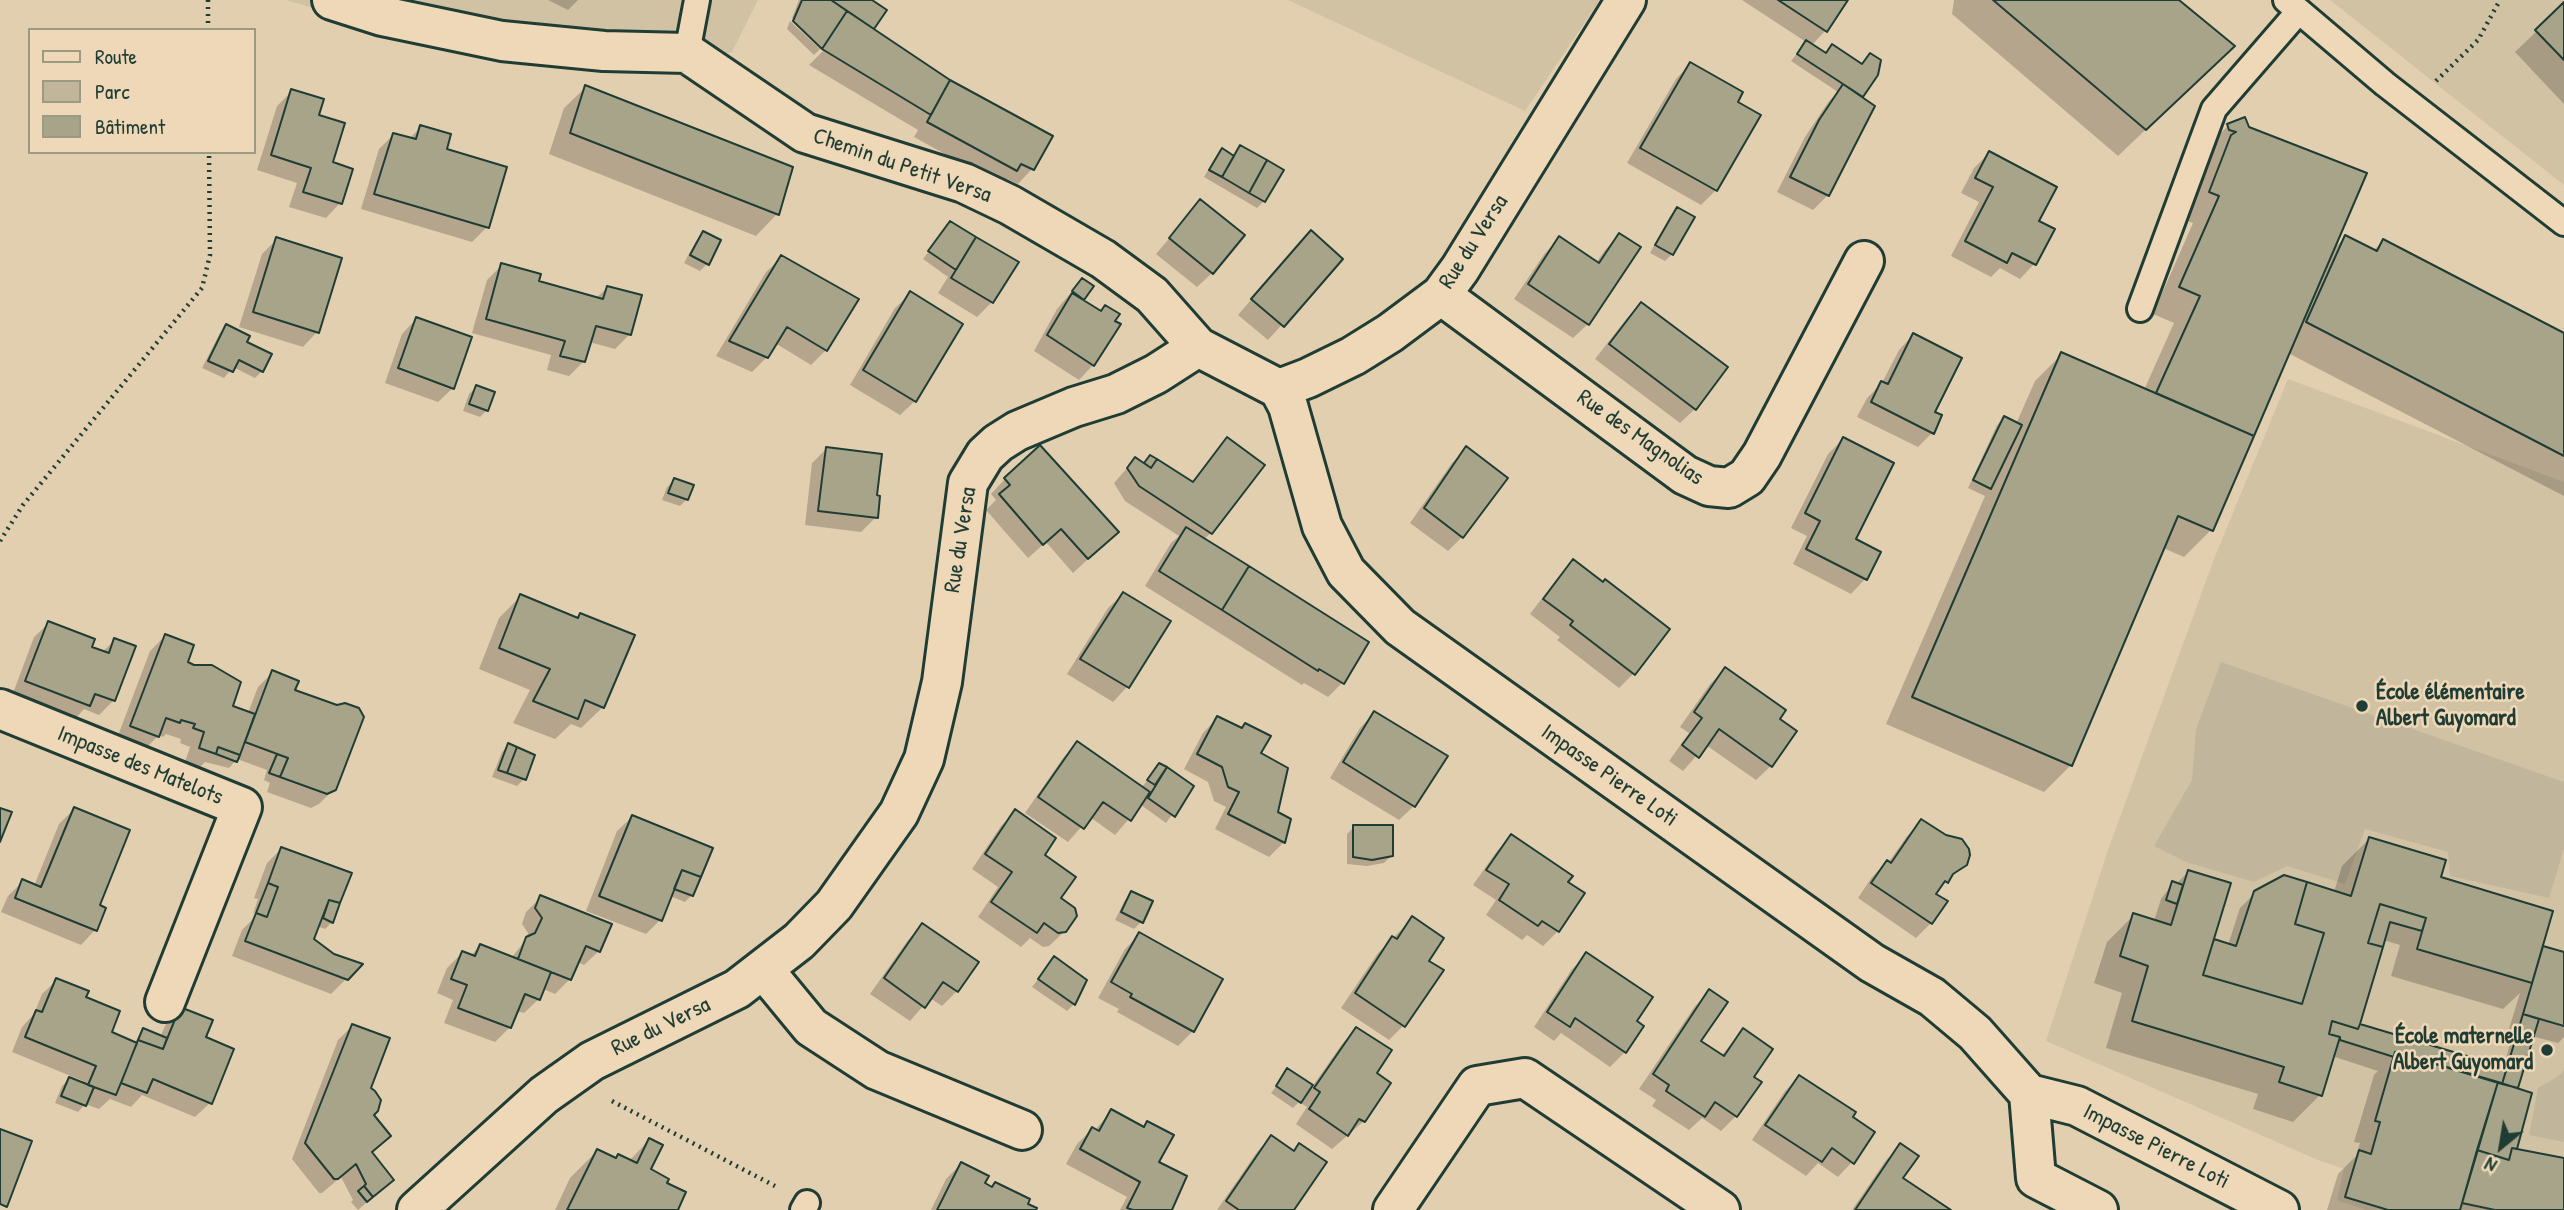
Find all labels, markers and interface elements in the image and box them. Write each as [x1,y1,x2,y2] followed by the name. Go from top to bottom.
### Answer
[28,28,256,154] legend
[95,42,137,71] text: Route
[95,77,130,106] text: Parc
[95,112,165,141] text: Bâtiment
[809,123,995,209] street label: Chemin du Petit Versa
[1433,190,1515,294] street label: Rue du Versa
[1571,384,1709,492] street label: Rue des Magnolias
[939,485,983,595] street label: Rue du Versa
[2376,679,2525,733] place label: École élémentaire Albert Guyomard
[2354,698,2370,714] marker: École élémentaire Albert Guyomard
[1535,719,1683,833] street label: Impasse Pierre Loti
[53,720,227,812] street label: Impasse des Matelots
[607,991,715,1063] street label: Rue du Versa
[2393,1023,2533,1077] place label: École maternelle Albert Guyomard
[2539,1042,2555,1058] marker: École maternelle Albert Guyomard
[2078,1098,2234,1196] street label: Impasse Pierre Loti
[2466,1112,2536,1182] north arrow
[2480,1151,2501,1179] text: N

